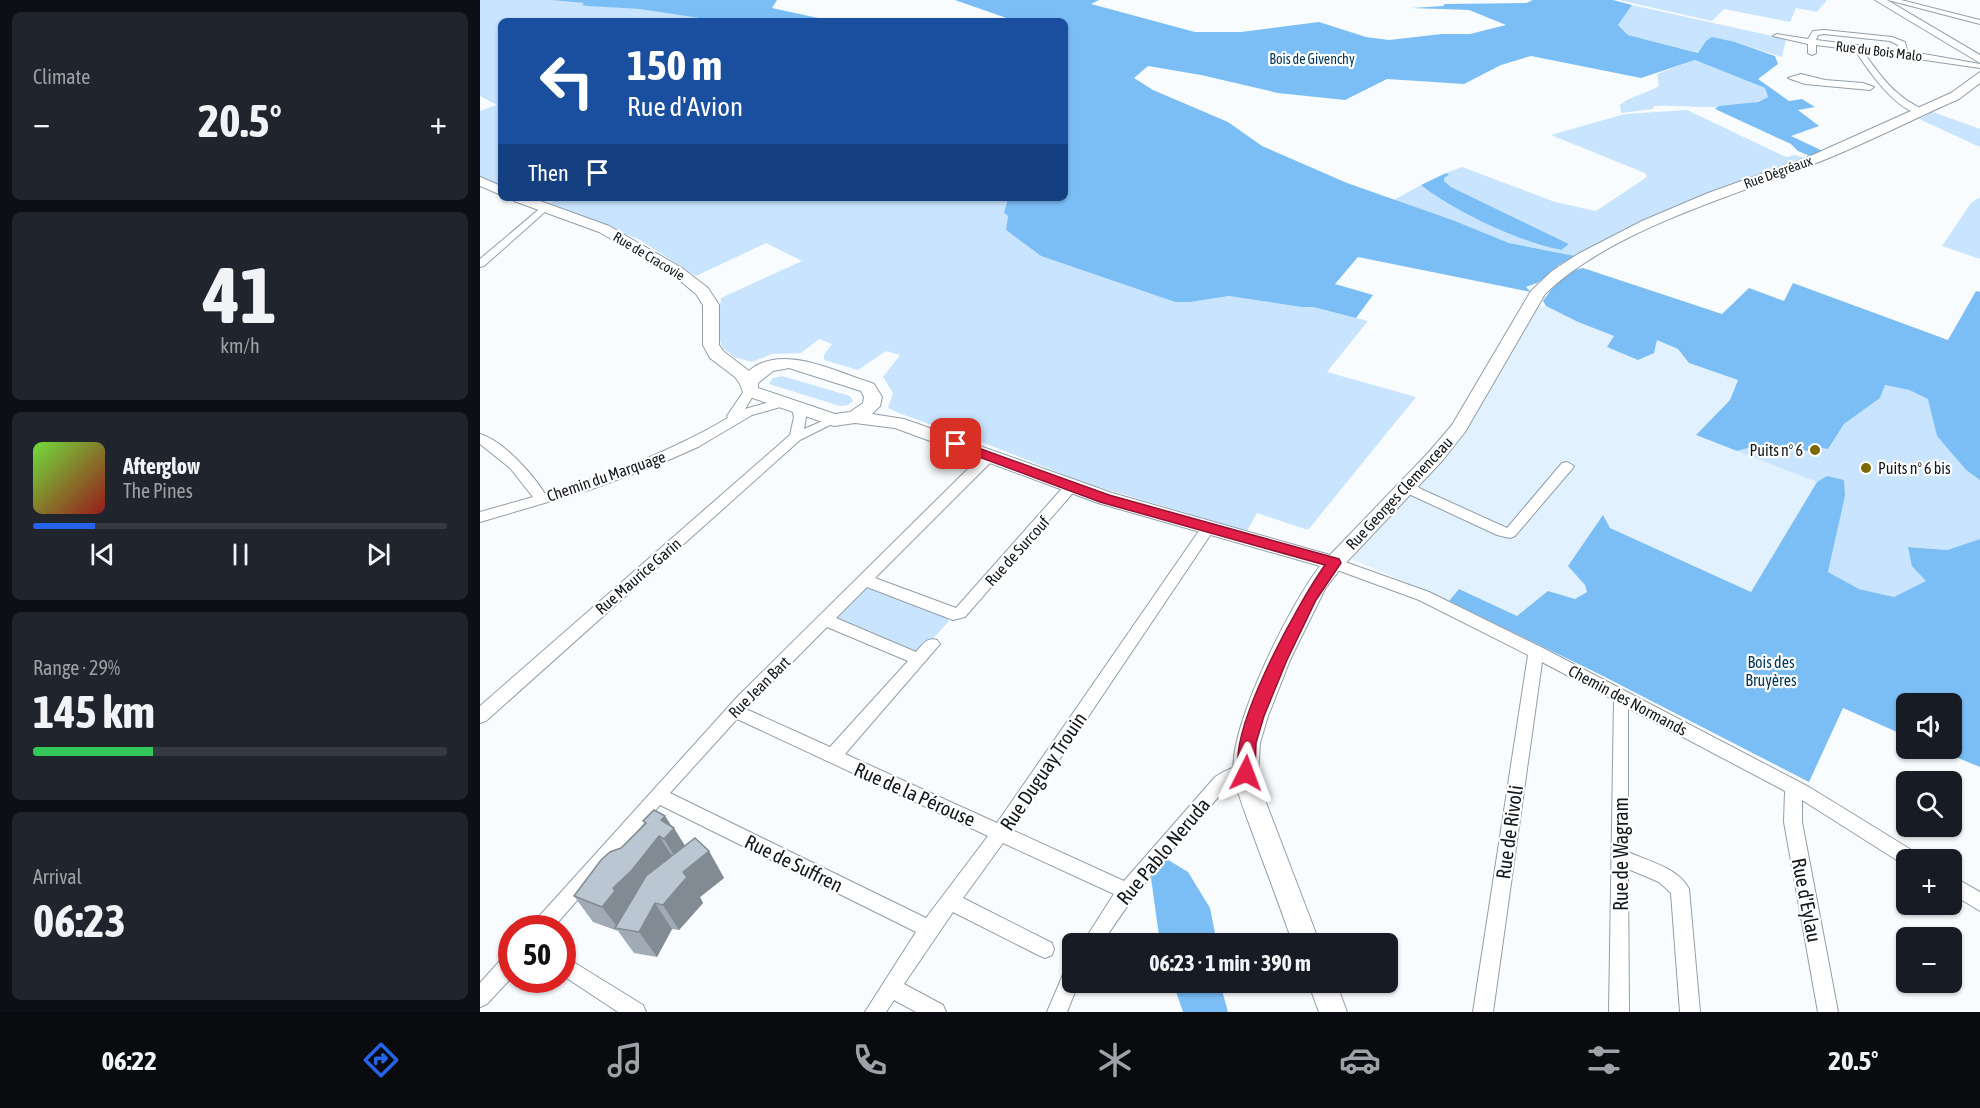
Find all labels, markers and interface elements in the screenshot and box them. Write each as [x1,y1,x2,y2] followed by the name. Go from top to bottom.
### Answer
[1835,38,1923,64] street label: Rue du Bois Malo
[627,41,722,89] text: 150 m
[528,42,606,120] icon: left
[1269,51,1355,67] park label: Bois de Givenchy
[33,65,90,88] text: Climate
[627,91,743,122] text: Rue d'Avion
[198,95,282,147] text: 20.5°
[33,103,50,141] text: −
[430,103,447,141] text: +
[1742,152,1815,192] street label: Rue Dégréaux
[581,156,614,189] icon: arrive
[528,160,569,186] text: Then
[610,228,688,284] street label: Rue de Cracovie
[203,250,277,340] text: 41
[220,334,260,357] text: km/h
[930,418,981,469] pin
[939,427,972,460] icon: arrive
[1342,433,1457,554] street label: Rue Georges Clemenceau
[1749,441,1803,459] place label: Puits n° 6
[1808,443,1822,457] marker: Puits n° 6
[544,447,668,506] street label: Chemin du Marquage
[123,453,200,479] text: Afterglow
[1878,459,1951,477] place label: Puits n° 6 bis
[1859,461,1873,475] marker: Puits n° 6 bis
[123,479,193,502] text: The Pines
[981,512,1053,589] street label: Rue de Surcouf
[592,534,684,618] street label: Rue Maurice Garin
[86,538,119,571] icon: previous
[224,538,257,571] icon: pause
[362,538,395,571] icon: next
[725,652,794,721] street label: Rue Jean Bart
[1745,653,1797,690] park label: Bois des Bruyères
[33,656,120,679] text: Range · 29%
[1566,661,1691,739] street label: Chemin des Normands
[33,686,155,738] text: 145 km
[1896,693,1962,993] map controls
[1896,693,1962,759] button: sound
[995,707,1091,835] street label: Rue Duguay Trouin
[1214,741,1278,805] position arrow
[851,757,979,831] street label: Rue de la Pérouse
[1896,771,1962,837] button: search
[1491,783,1527,881] street label: Rue de Rivoli
[1112,793,1214,909] street label: Rue Pablo Neruda
[1609,797,1632,911] street label: Rue de Wagram
[741,829,847,897] street label: Rue de Suffren
[1896,849,1962,915] button: +
[1788,856,1826,944] street label: Rue d'Eylau
[33,865,82,888] text: Arrival
[33,895,126,947] text: 06:23
[498,915,576,993] speed limit sign: 50
[1896,927,1962,993] button: −
[1149,950,1311,976] text: 06:23 · 1 min · 390 m
[360,1039,402,1081] icon: directions
[604,1039,646,1081] icon: music
[849,1039,891,1081] icon: phone
[1094,1039,1136,1081] icon: climate
[1339,1039,1381,1081] icon: car
[1583,1039,1625,1081] icon: filters
[101,1045,157,1076] text: 06:22
[1828,1045,1879,1076] text: 20.5°

